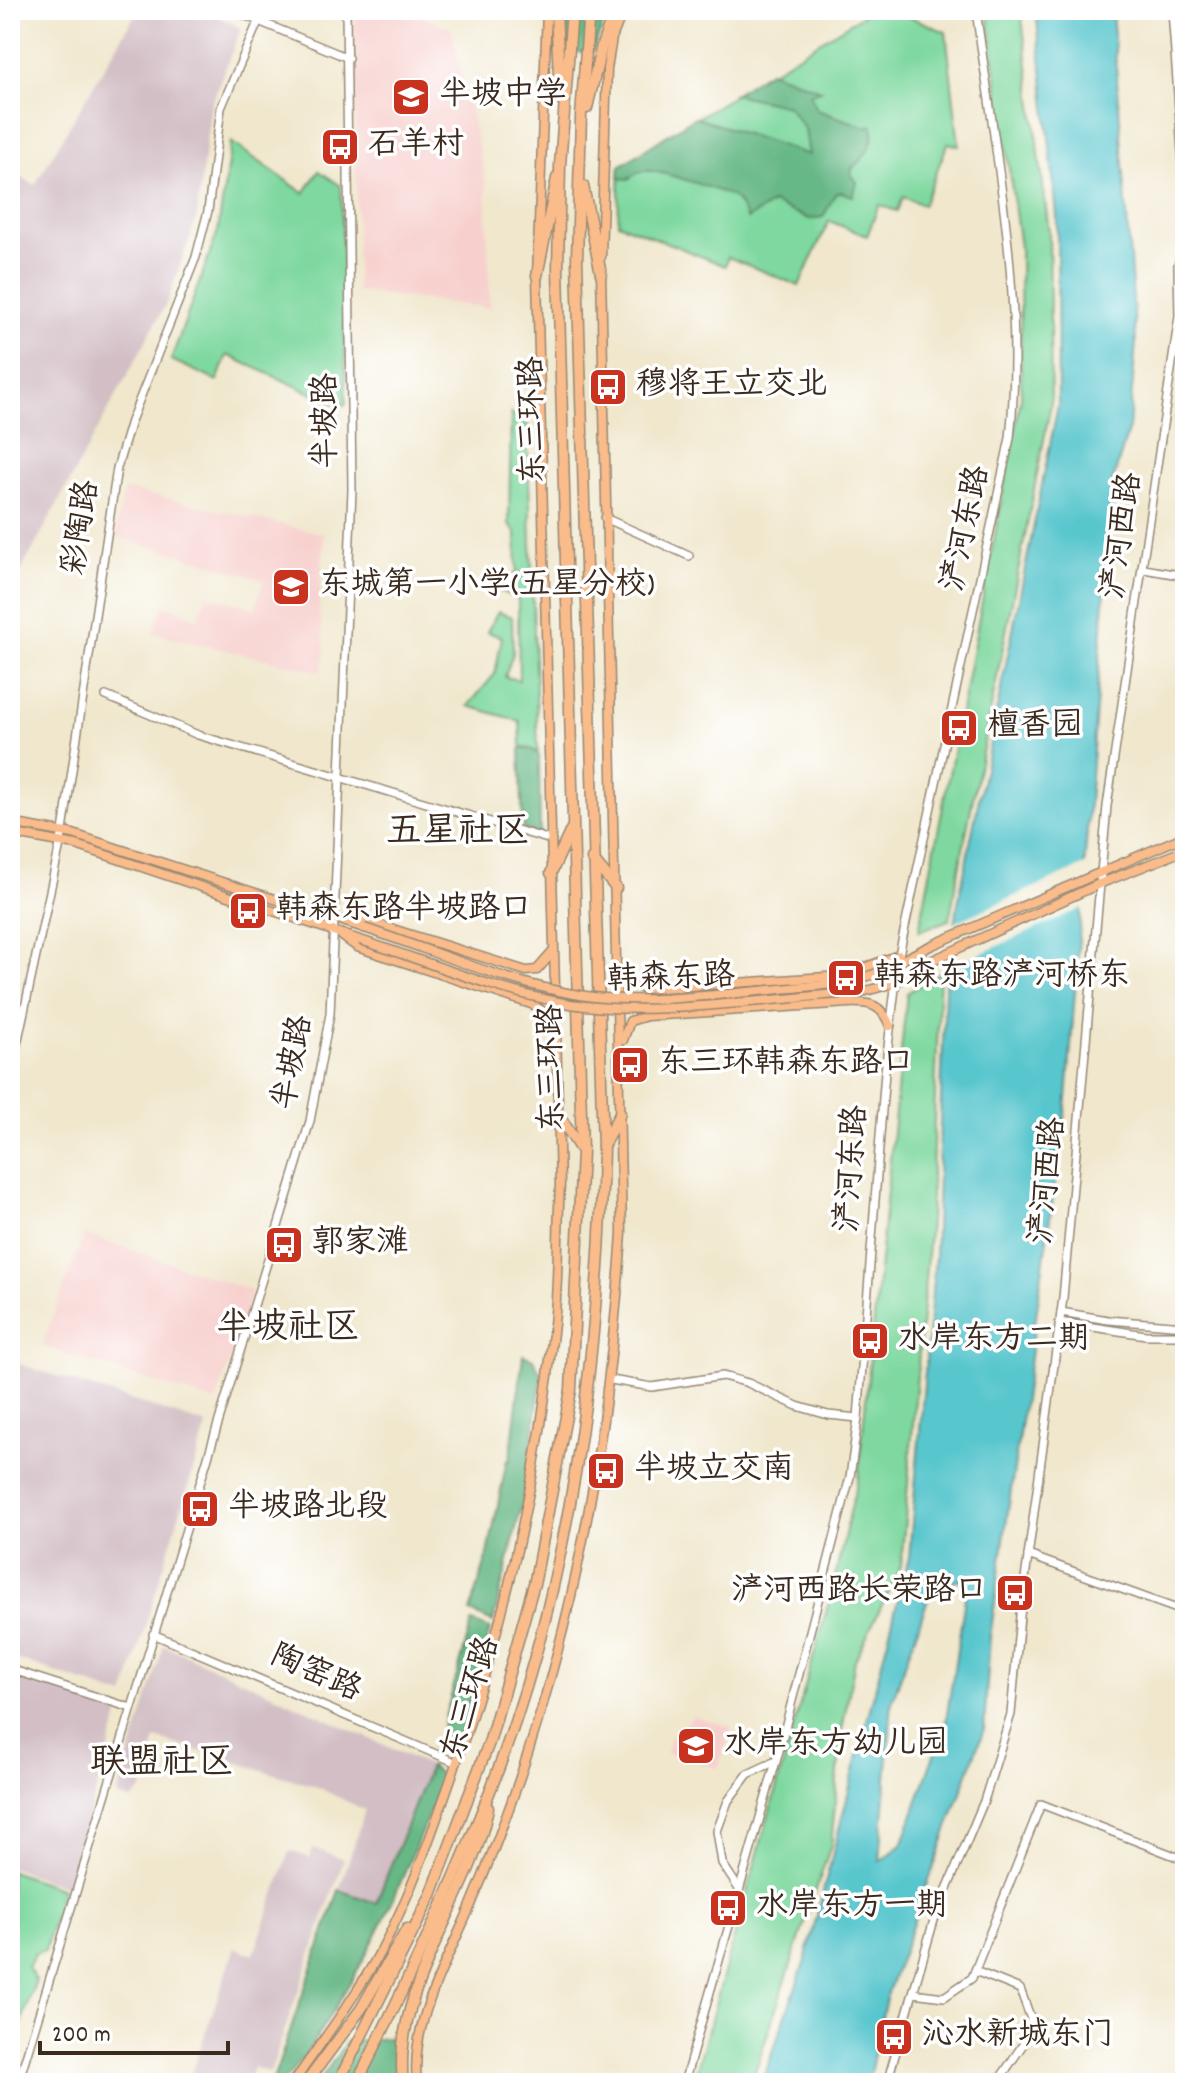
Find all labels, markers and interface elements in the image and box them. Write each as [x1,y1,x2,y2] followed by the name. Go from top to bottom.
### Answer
[439,74,567,120] place label: 半坡中学
[390,76,432,118] school or university icon: 半坡中学
[368,124,464,170] place label: 石羊村
[319,126,361,168] bus stop icon: 石羊村
[511,356,559,484] street label: 东三环路
[636,364,828,410] place label: 穆将王立交北
[587,366,629,408] bus stop icon: 穆将王立交北
[305,373,351,469] street label: 半坡路
[932,462,1004,596] street label: 浐河东路
[1092,469,1156,603] street label: 浐河西路
[53,477,113,579] street label: 彩陶路
[319,564,655,610] place label: 东城第一小学(五星分校)
[270,566,312,608] school or university icon: 东城第一小学(五星分校)
[987,705,1083,751] place label: 檀香园
[938,707,980,749] bus stop icon: 檀香园
[386,808,530,860] district label: 五星社区
[276,888,532,934] place label: 韩森东路半坡路口
[227,890,269,932] bus stop icon: 韩森东路半坡路口
[606,955,736,1005] street label: 韩森东路
[874,955,1130,1001] place label: 韩森东路浐河桥东
[825,957,867,999] bus stop icon: 韩森东路浐河桥东
[530,1004,578,1132] street label: 东三环路
[263,1011,327,1115] street label: 半坡路
[658,1042,914,1088] place label: 东三环韩森东路口
[609,1044,651,1086] bus stop icon: 东三环韩森东路口
[827,1104,881,1234] street label: 浐河东路
[1020,1115,1080,1247] street label: 浐河西路
[312,1222,408,1268] place label: 郭家滩
[263,1224,305,1266] bus stop icon: 郭家滩
[216,1304,360,1356] district label: 半坡社区
[898,1318,1090,1364] place label: 水岸东方二期
[849,1320,891,1362] bus stop icon: 水岸东方二期
[634,1448,794,1494] place label: 半坡立交南
[585,1450,627,1492] bus stop icon: 半坡立交南
[228,1486,388,1532] place label: 半坡路北段
[179,1488,221,1530] bus stop icon: 半坡路北段
[731,1570,987,1616] place label: 浐河西路长荣路口
[994,1572,1036,1614] bus stop icon: 浐河西路长荣路口
[432,1631,514,1767] street label: 东三环路
[262,1634,368,1716] street label: 陶窑路
[724,1723,948,1769] place label: 水岸东方幼儿园
[675,1725,717,1767] school or university icon: 水岸东方幼儿园
[90,1739,234,1791] district label: 联盟社区
[756,1885,948,1931] place label: 水岸东方一期
[707,1887,749,1929] bus stop icon: 水岸东方一期
[40,2005,228,2055] scale bar
[922,2014,1114,2060] place label: 沁水新城东门
[873,2016,915,2058] bus stop icon: 沁水新城东门
[52,2019,111,2053] text: 200 m

